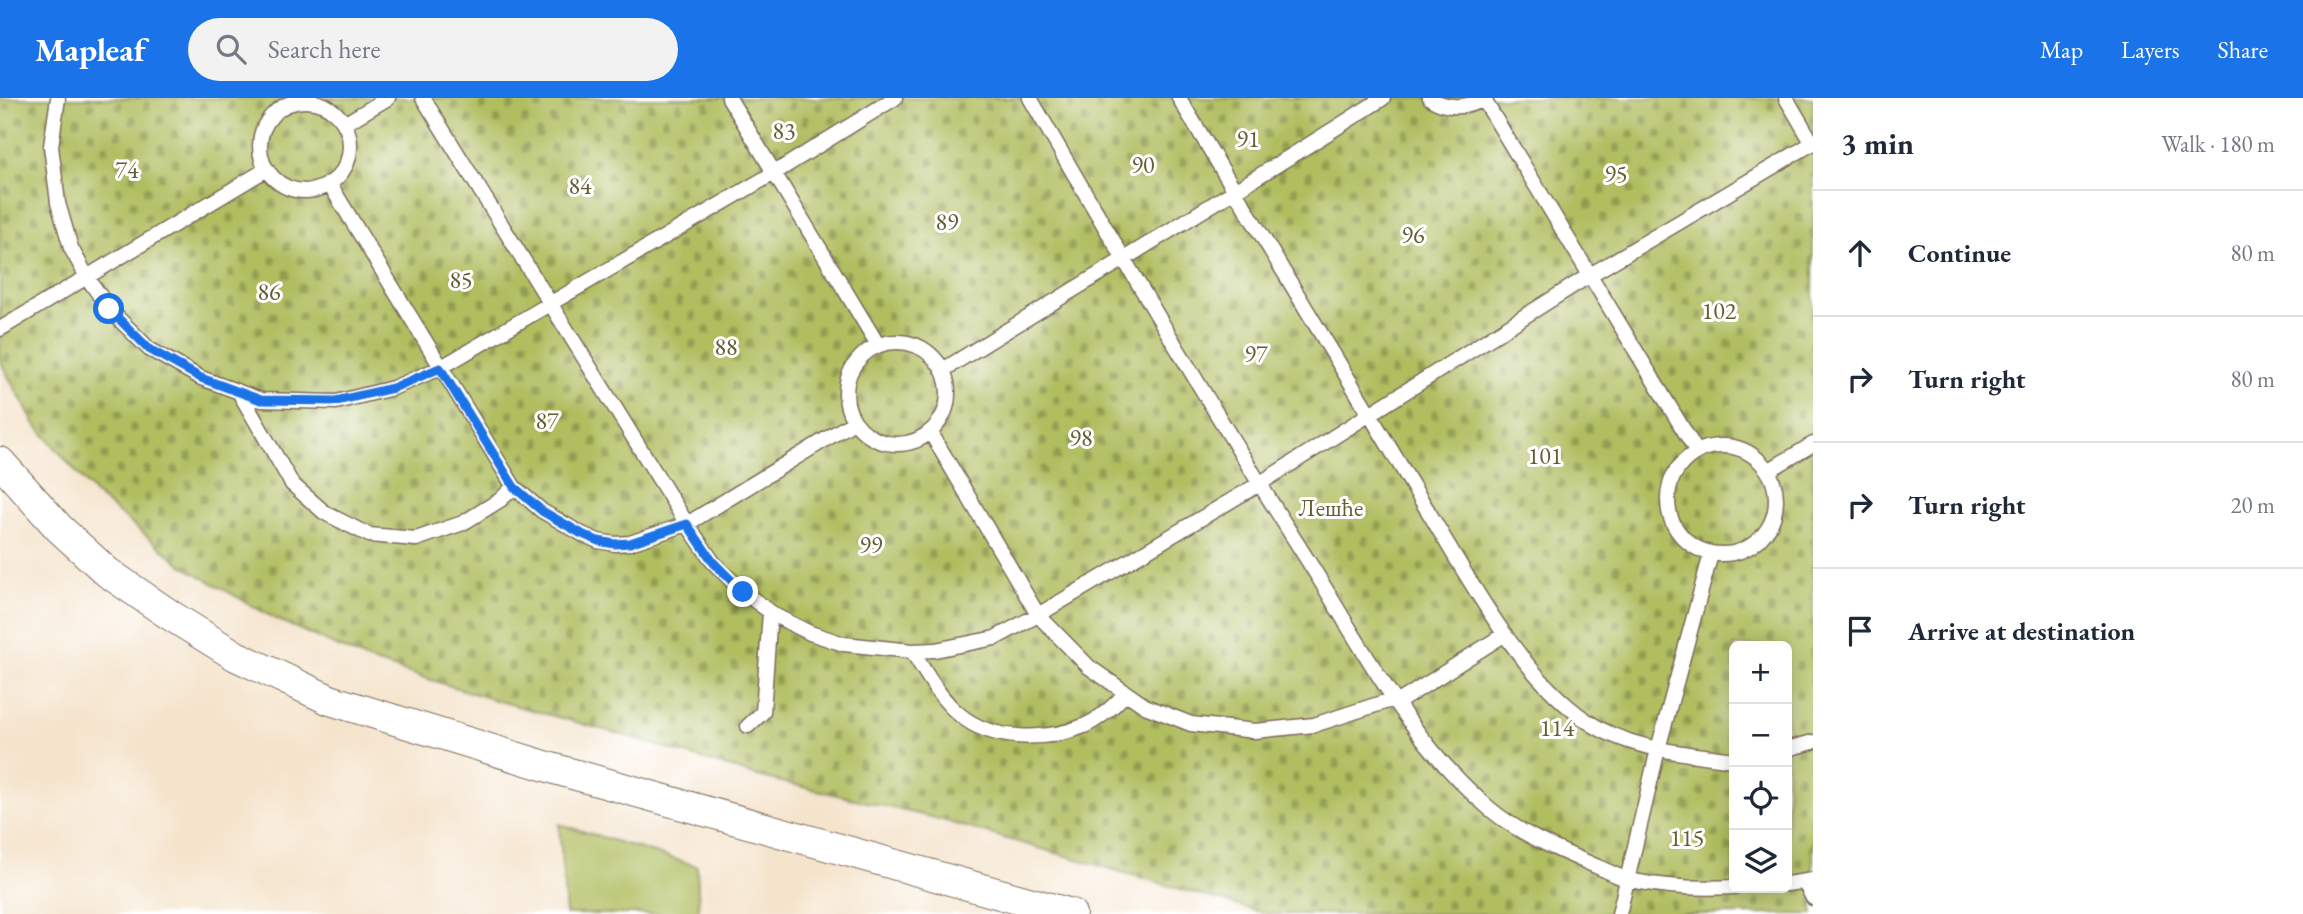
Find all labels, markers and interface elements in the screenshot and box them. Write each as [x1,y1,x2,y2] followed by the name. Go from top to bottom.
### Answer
[188,18,678,81] search box
[35,28,146,71] text: Mapleaf
[212,30,250,68] icon: search
[268,32,381,66] text: Search here
[2040,34,2083,65] text: Map
[2121,34,2180,65] text: Layers
[2218,34,2268,65] text: Share
[772,115,796,146] park label: 83
[1236,123,1260,154] park label: 91
[1841,124,1914,163] text: 3 min
[2161,129,2275,159] text: Walk · 180 m
[1131,149,1155,180] park label: 90
[115,154,139,185] park label: 74
[1604,158,1628,189] park label: 95
[568,170,592,201] park label: 84
[935,206,959,237] park label: 89
[1401,219,1425,250] park label: 96
[1841,234,1879,272] icon: ahead
[1908,236,2011,270] text: Continue
[2230,238,2275,268] text: 80 m
[449,264,473,295] park label: 85
[257,276,281,307] park label: 86
[93,293,124,324] route start
[1702,295,1737,326] park label: 102
[714,331,738,362] park label: 88
[1244,338,1268,369] park label: 97
[1841,360,1879,398] icon: right
[1908,362,2026,396] text: Turn right
[2230,364,2275,394] text: 80 m
[535,405,559,436] park label: 87
[1069,422,1093,453] park label: 98
[1528,440,1562,471] park label: 101
[1841,486,1879,524] icon: right
[1908,488,2026,522] text: Turn right
[2230,490,2275,520] text: 20 m
[1299,492,1363,523] park label: Лешће
[859,529,883,560] park label: 99
[727,576,758,607] route end
[1841,612,1879,650] icon: arrive
[1908,614,2135,648] text: Arrive at destination
[1729,641,1792,893] map controls
[1729,641,1792,704] button: +
[1729,704,1792,767] button: −
[1540,712,1575,743] park label: 114
[1729,767,1792,830] button: locate
[1670,822,1704,853] park label: 115
[1729,830,1792,893] button: layers

